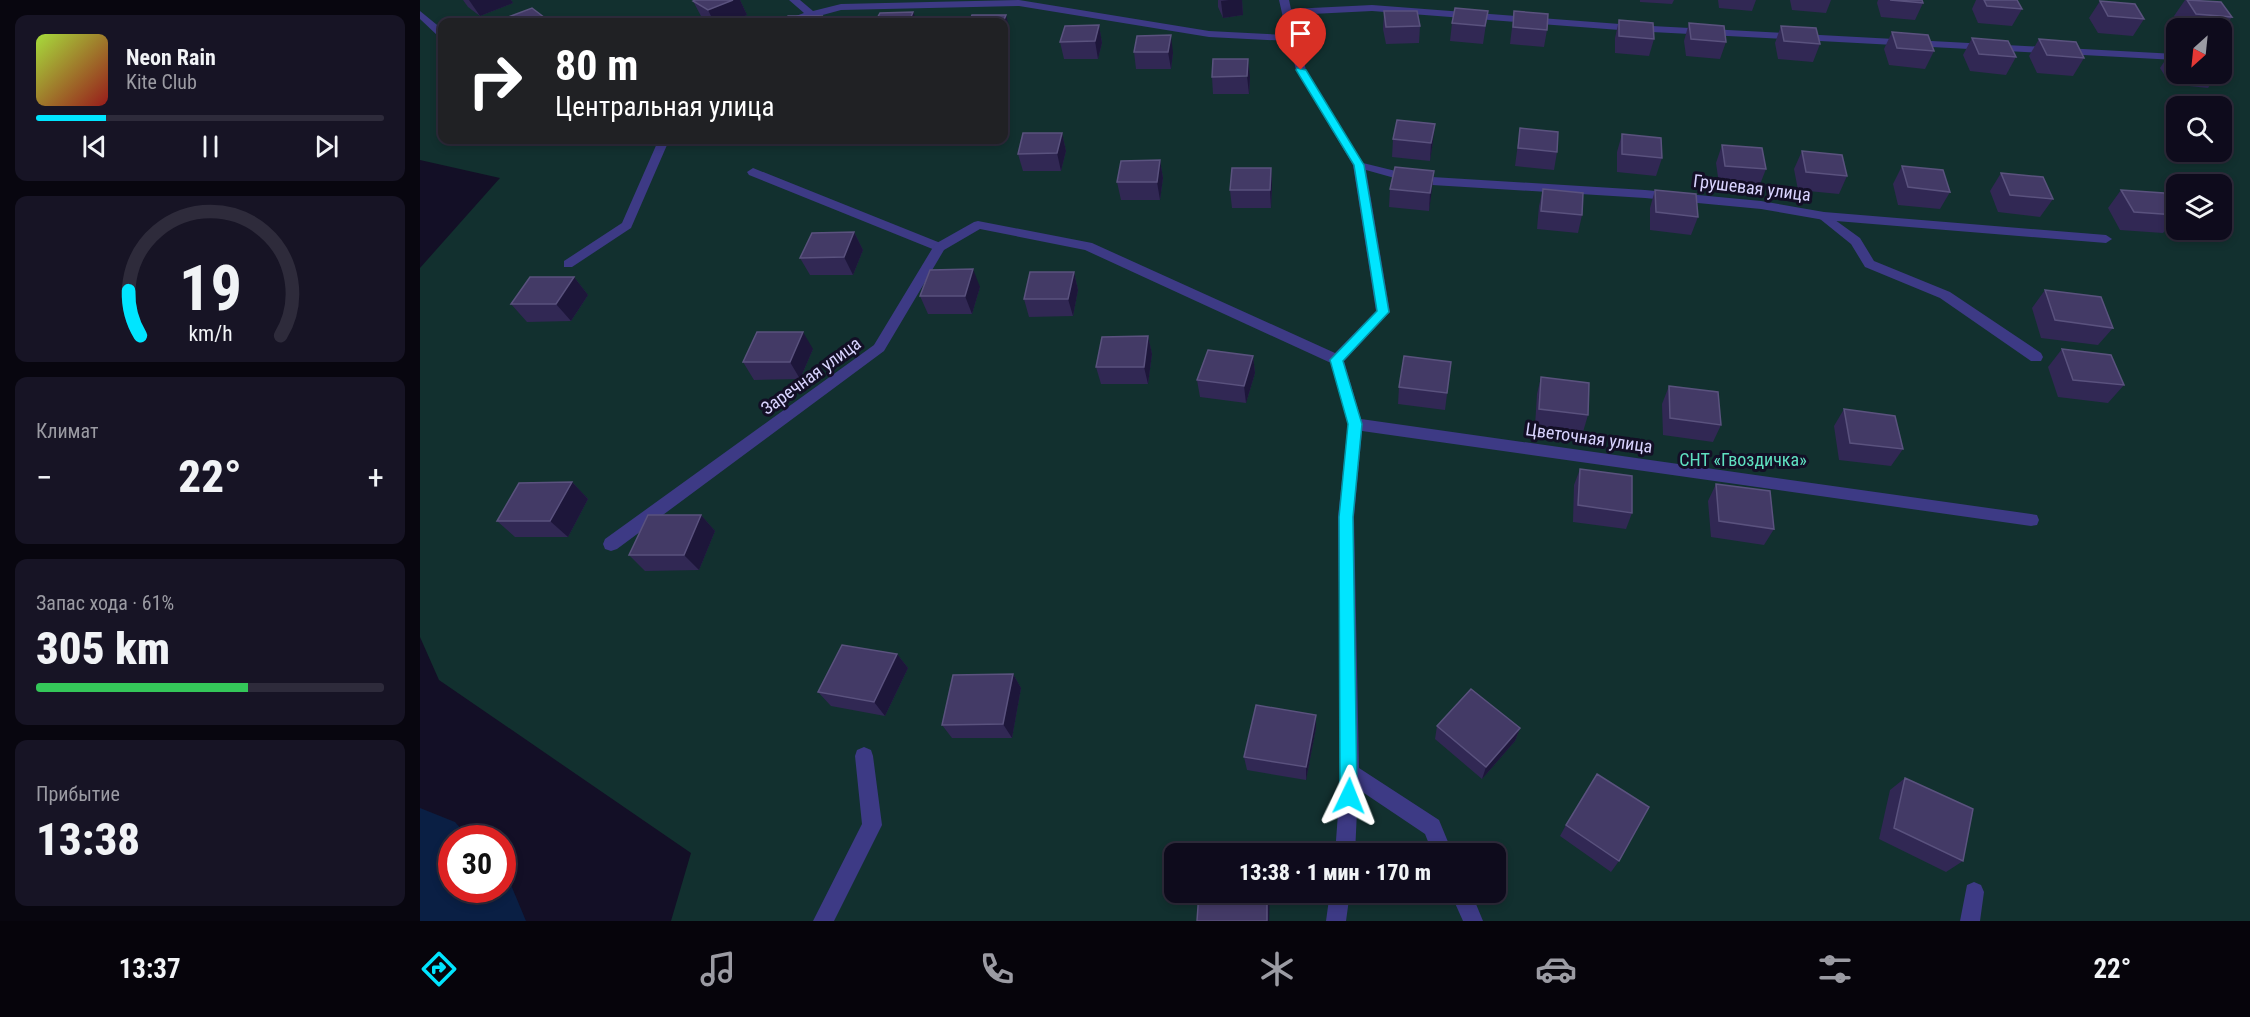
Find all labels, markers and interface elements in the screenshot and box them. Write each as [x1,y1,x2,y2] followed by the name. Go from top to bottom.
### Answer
[1275,8,1326,70] pin
[1284,17,1317,50] icon: arrive
[2166,18,2232,84] north arrow
[2166,18,2232,240] map controls
[555,41,638,90] text: 80 m
[456,42,534,120] icon: right
[126,45,216,70] text: Neon Rain
[126,70,197,94] text: Kite Club
[555,91,774,123] text: Центральная улица
[2166,96,2232,162] button: search
[78,130,111,163] icon: previous
[194,130,227,163] icon: pause
[310,130,343,163] icon: next
[1692,170,1812,205] street label: Грушевая улица
[2166,174,2232,240] button: layers
[178,252,242,325] text: 19
[188,322,232,347] text: km/h
[757,332,865,419] street label: Заречная улица
[1524,418,1654,457] street label: Цветочная улица
[36,419,98,443] text: Климат
[1679,449,1807,470] park label: СНТ «Гвоздичка»
[178,450,242,503] text: 22°
[36,458,53,497] text: −
[368,458,384,497] text: +
[36,591,174,615] text: Запас хода · 61%
[36,622,170,675] text: 305 km
[1317,764,1381,828] position arrow
[36,782,120,806] text: Прибытие
[36,813,140,866] text: 13:38
[438,825,516,903] speed limit sign: 30
[1239,860,1431,885] text: 13:38 · 1 мин · 170 m
[418,948,460,990] icon: directions
[697,948,739,990] icon: music
[976,948,1018,990] icon: phone
[1256,948,1298,990] icon: climate
[1535,948,1577,990] icon: car
[1814,948,1856,990] icon: filters
[119,953,181,985] text: 13:37
[2093,953,2131,985] text: 22°

